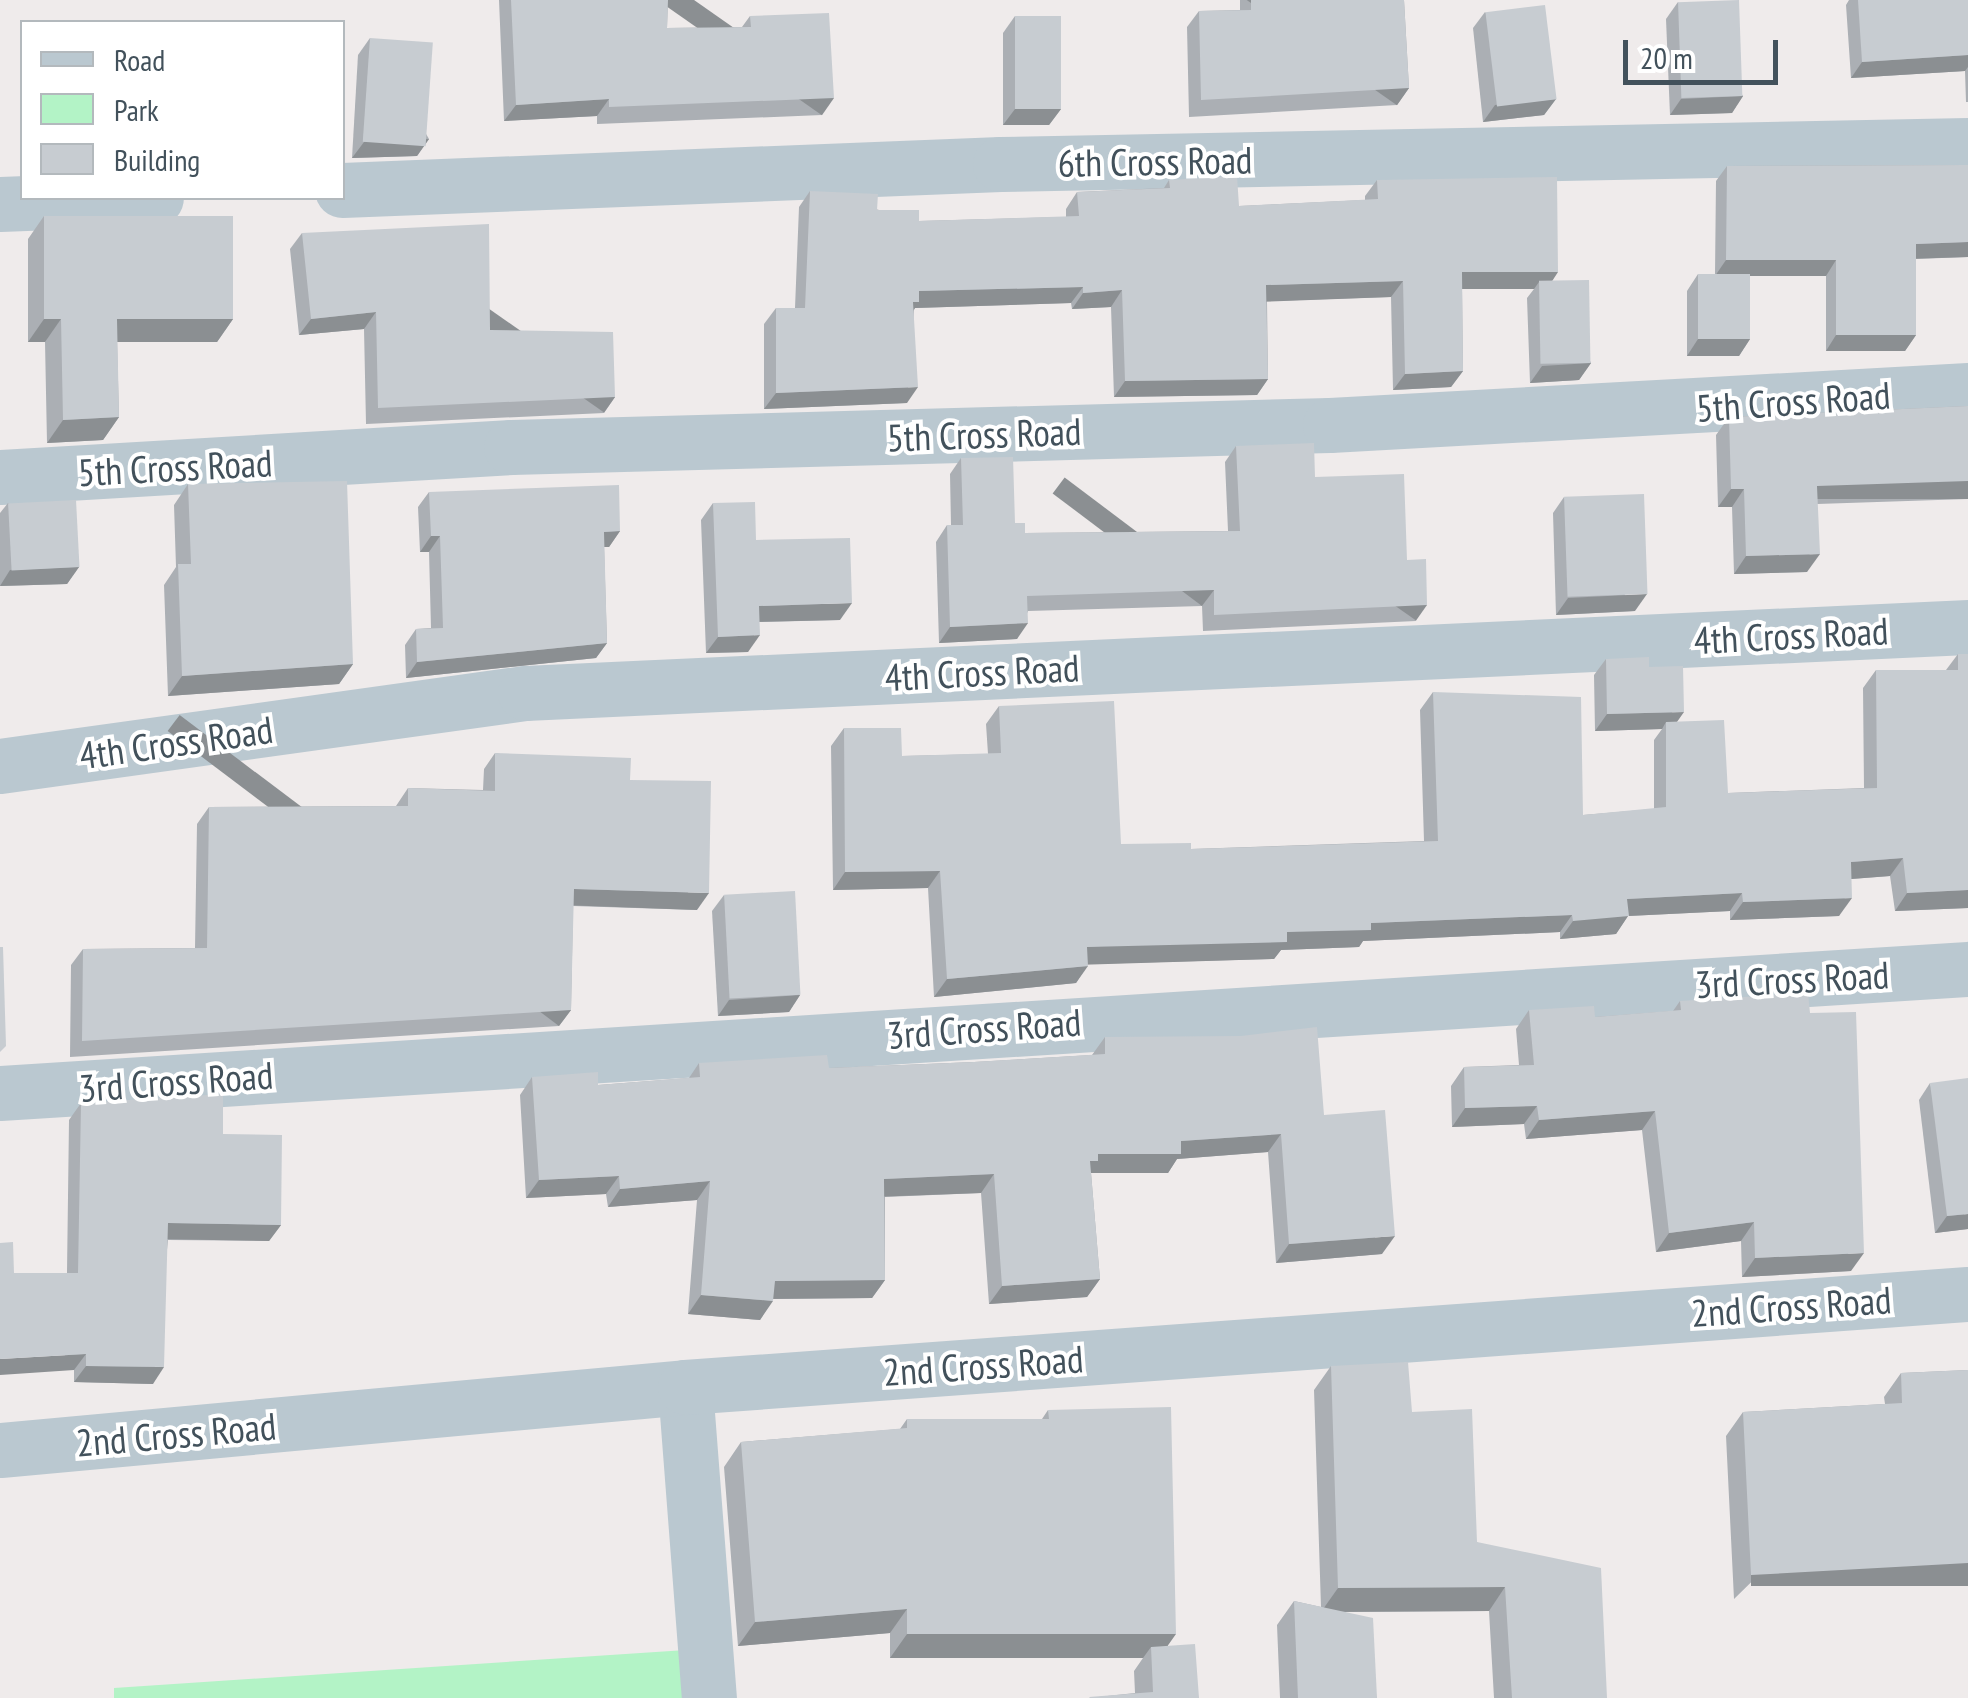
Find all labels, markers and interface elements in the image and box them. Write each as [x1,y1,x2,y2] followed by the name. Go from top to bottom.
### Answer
[20,20,345,200] legend
[1628,20,1783,82] scale bar
[1640,38,1693,77] text: 20 m
[114,40,165,79] text: Road
[114,90,159,129] text: Park
[1057,137,1253,185] street label: 6th Cross Road
[114,140,200,179] text: Building
[1694,371,1892,431] street label: 5th Cross Road
[886,408,1082,460] street label: 5th Cross Road
[77,439,273,495] street label: 5th Cross Road
[1693,607,1889,663] street label: 4th Cross Road
[884,644,1080,700] street label: 4th Cross Road
[76,706,276,778] street label: 4th Cross Road
[1694,951,1890,1007] street label: 3rd Cross Road
[885,998,1083,1058] street label: 3rd Cross Road
[77,1051,275,1111] street label: 3rd Cross Road
[1689,1276,1893,1336] street label: 2nd Cross Road
[881,1335,1085,1395] street label: 2nd Cross Road
[74,1403,278,1465] street label: 2nd Cross Road

